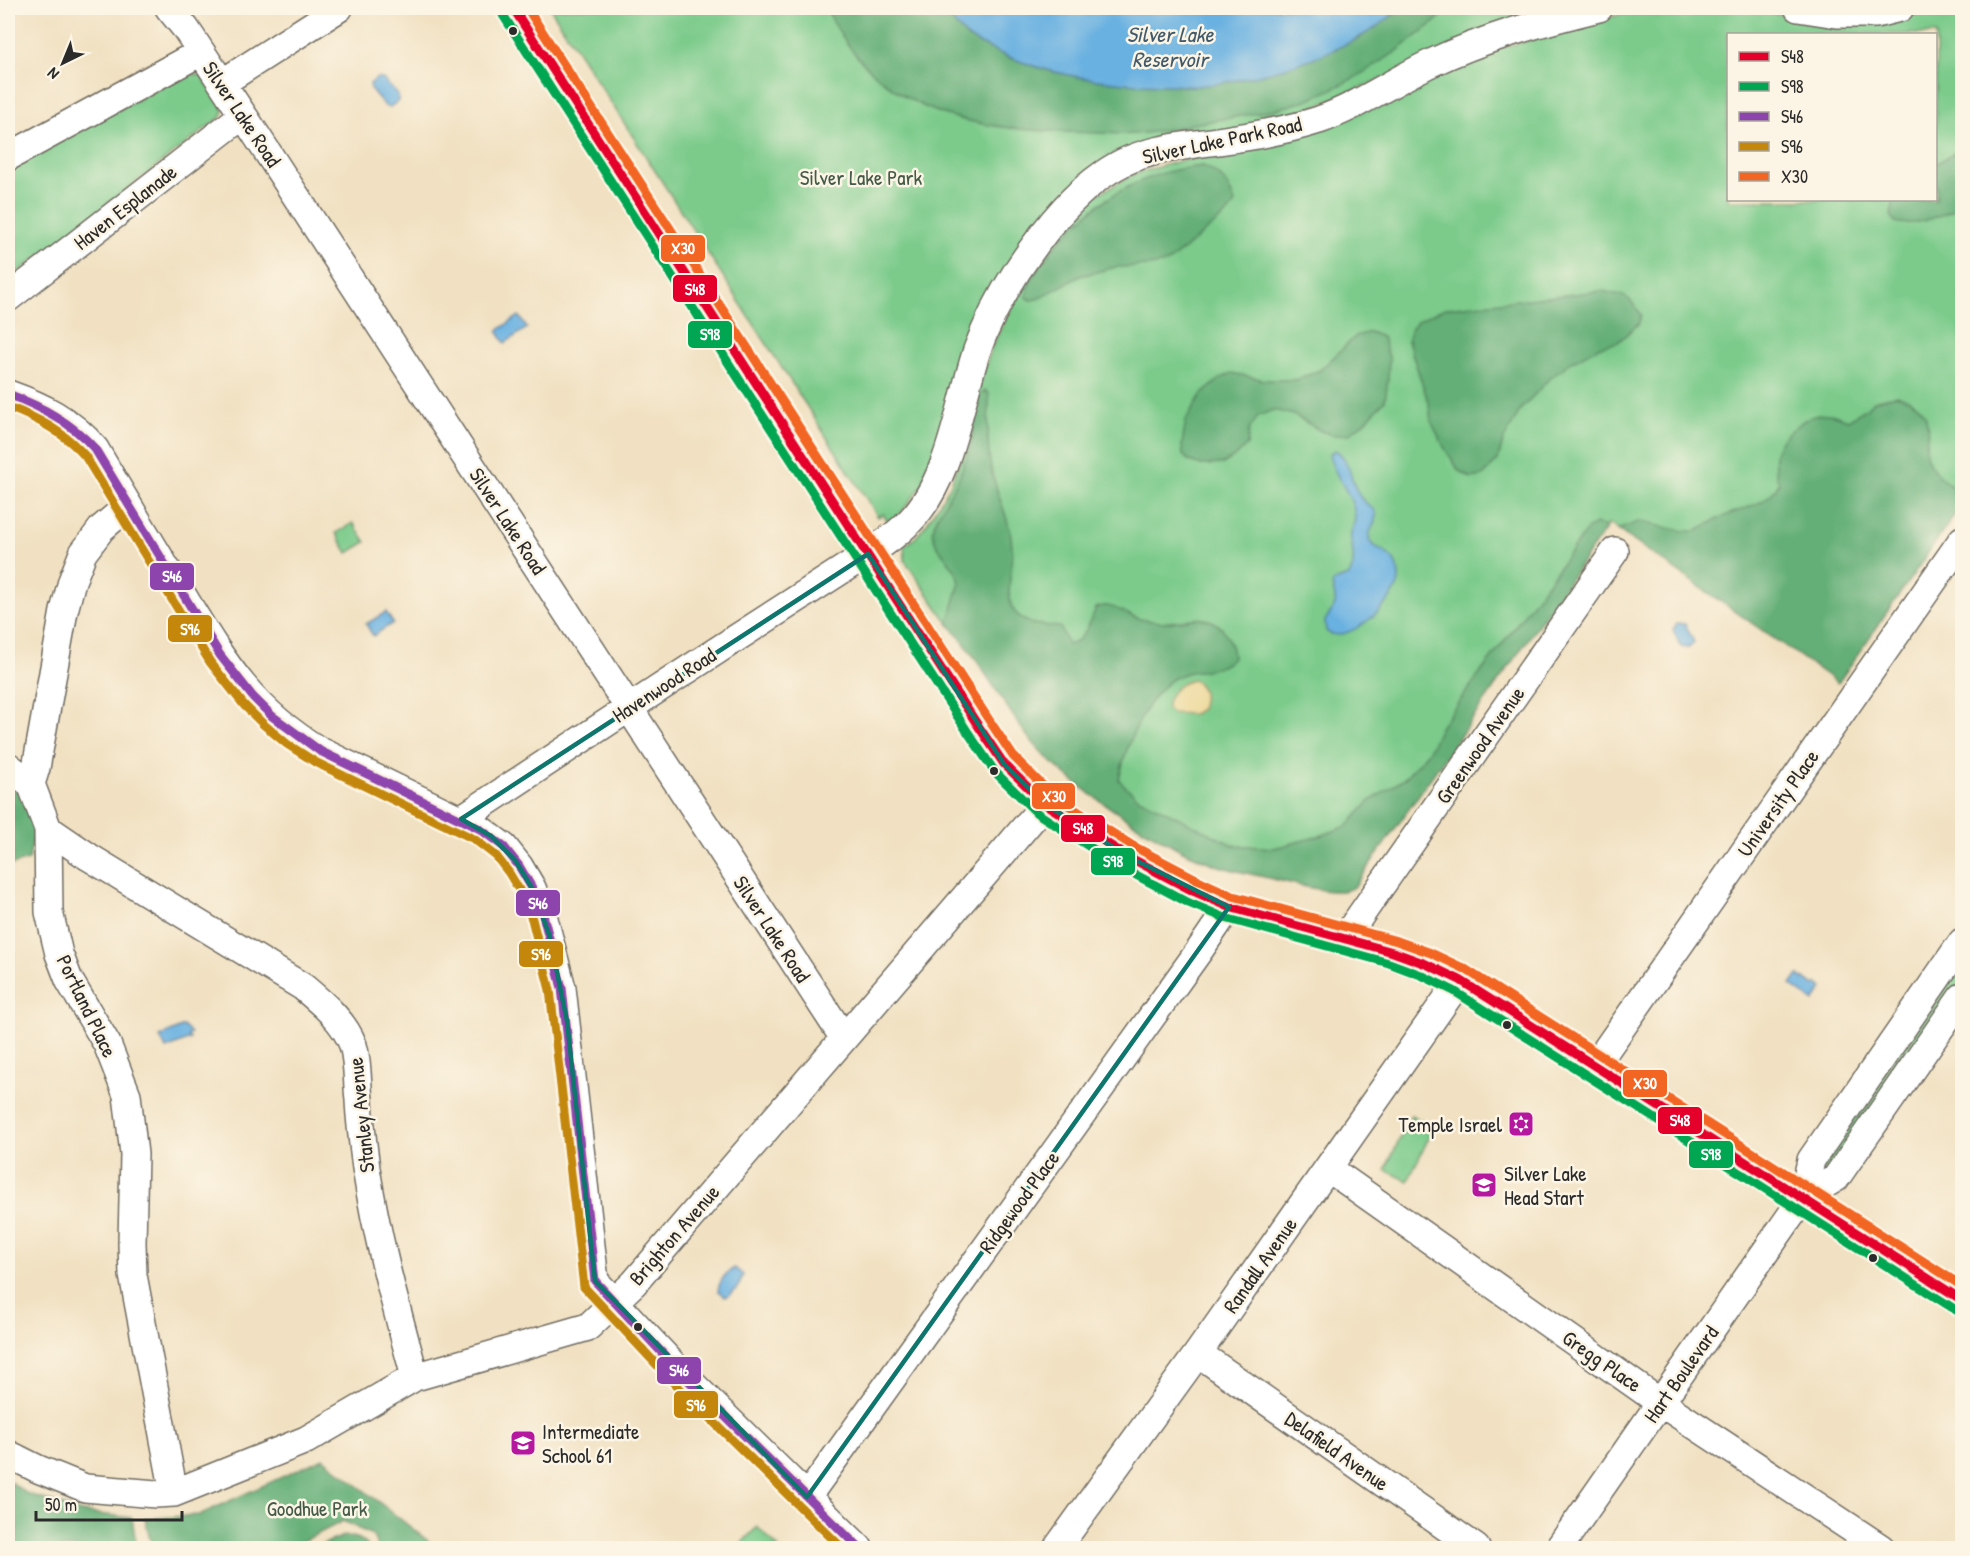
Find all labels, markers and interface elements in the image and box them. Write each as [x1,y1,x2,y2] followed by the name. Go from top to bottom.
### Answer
[1127,19,1215,74] water label: Silver Lake Reservoir
[507,25,519,37] unlabelled marker
[33,33,93,93] north arrow
[1727,33,1937,201] legend
[1781,44,1804,69] text: S48
[196,55,288,173] street label: Silver Lake Road
[42,63,63,85] text: N
[1781,74,1804,99] text: S98
[1781,104,1803,129] text: S46
[1140,109,1304,171] street label: Silver Lake Park Road
[1781,134,1803,159] text: S96
[67,158,183,256] street label: Haven Esplanade
[800,163,923,192] park label: Silver Lake Park
[1781,164,1808,189] text: X30
[660,234,706,263] line badge: X30
[671,237,695,259] text: X30
[672,274,718,303] line badge: S48
[685,278,705,300] text: S48
[687,320,733,349] line badge: S98
[700,323,720,345] text: S98
[463,462,553,580] street label: Silver Lake Road
[149,562,195,591] line badge: S46
[162,565,182,587] text: S46
[167,614,213,643] line badge: S96
[180,618,200,640] text: S96
[606,641,722,729] street label: Havenwood Road
[1429,680,1531,810] street label: Greenwood Avenue
[1730,744,1826,862] street label: University Place
[988,765,1000,777] unlabelled marker
[1031,782,1076,810] line badge: X30
[1042,785,1066,807] text: X30
[1060,814,1106,843] line badge: S48
[1073,817,1093,839] text: S48
[1090,847,1136,876] line badge: S98
[1103,850,1123,872] text: S98
[727,870,817,988] street label: Silver Lake Road
[515,889,561,917] line badge: S46
[528,892,548,914] text: S46
[518,940,564,968] line badge: S96
[531,943,551,965] text: S96
[50,950,124,1062] street label: Portland Place
[1501,1019,1513,1031] unlabelled marker
[341,1056,381,1174] street label: Stanley Avenue
[1622,1069,1668,1098] line badge: X30
[1633,1072,1657,1094] text: X30
[1657,1106,1703,1135] line badge: S48
[1506,1109,1536,1139] synagogue icon: Temple Israel
[1670,1109,1690,1131] text: S48
[1398,1110,1502,1139] place label: Temple Israel
[1688,1140,1734,1169] line badge: S98
[1701,1143,1721,1165] text: S98
[972,1145,1066,1259] street label: Ridgewood Place
[1504,1159,1587,1212] place label: Silver Lake Head Start
[1469,1170,1499,1200] school or university icon: Silver Lake Head Start
[622,1178,726,1292] street label: Brighton Avenue
[1216,1211,1304,1319] street label: Randall Avenue
[1867,1252,1879,1264] unlabelled marker
[1637,1320,1725,1428] street label: Hart Boulevard
[632,1321,644,1333] unlabelled marker
[1557,1323,1647,1399] street label: Gregg Place
[656,1356,702,1385] line badge: S46
[669,1359,689,1381] text: S46
[673,1390,719,1419] line badge: S96
[686,1394,706,1416] text: S96
[1279,1404,1395,1498] street label: Delafield Avenue
[542,1417,639,1470] place label: Intermediate School 61
[508,1428,538,1458] school or university icon: Intermediate School 61
[36,1484,182,1522] scale bar
[45,1492,77,1517] text: 50 m
[267,1494,368,1523] park label: Goodhue Park

